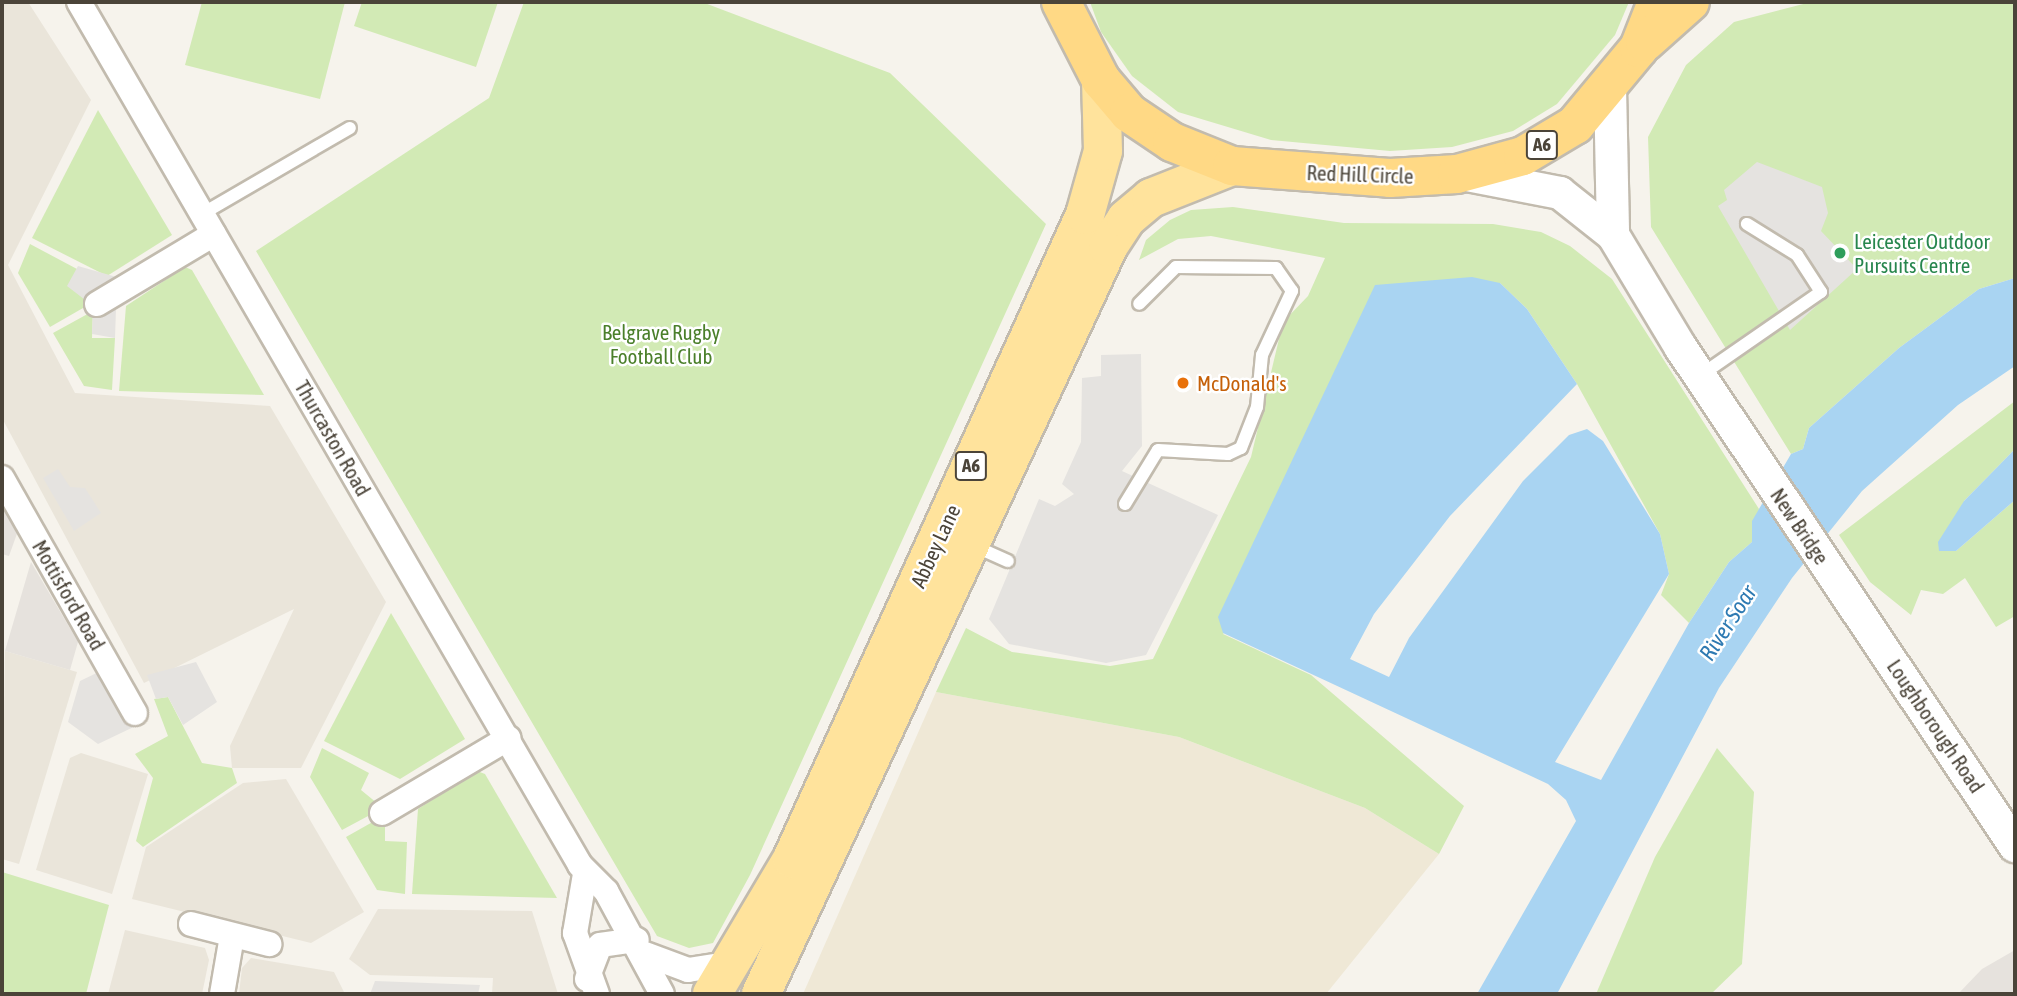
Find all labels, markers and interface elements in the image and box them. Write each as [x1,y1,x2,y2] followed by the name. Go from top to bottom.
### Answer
[1524,130,1560,160] road number: A6
[1306,160,1414,188] street label: Red Hill Circle
[1854,228,1990,278] place label: Leicester Outdoor Pursuits Centre
[1832,245,1848,261] marker: Leicester Outdoor Pursuits Centre
[602,319,720,369] park label: Belgrave Rugby Football Club
[1197,370,1287,396] place label: McDonald's
[1175,375,1191,391] marker: McDonald's
[290,376,376,500] street label: Thurcaston Road
[954,450,988,481] road number: A6
[1765,483,1835,569] street label: New Bridge
[905,500,965,592] street label: Abbey Lane
[27,535,111,655] street label: Mottisford Road
[1693,580,1763,666] water label: River Soar
[1882,654,1990,798] street label: Loughborough Road

